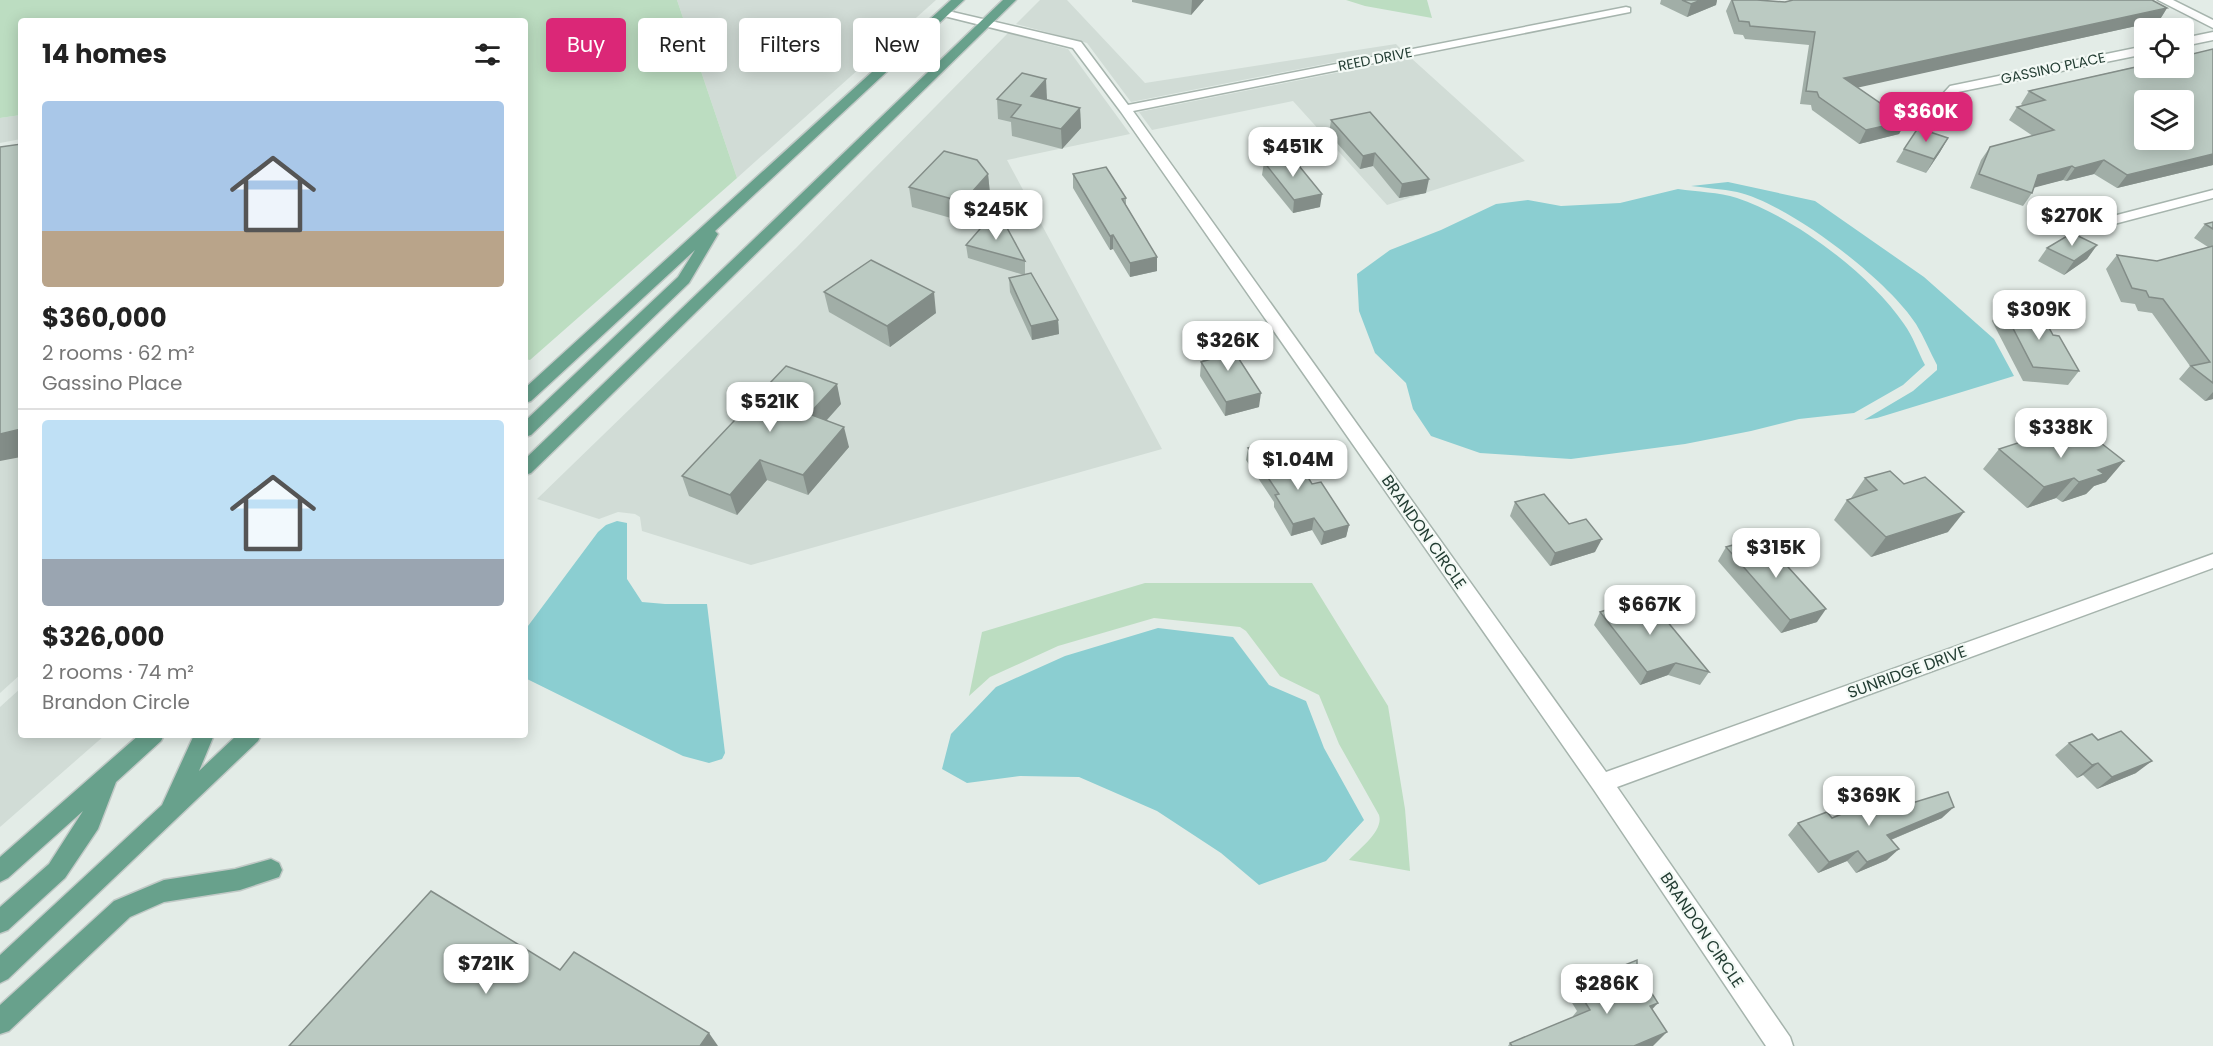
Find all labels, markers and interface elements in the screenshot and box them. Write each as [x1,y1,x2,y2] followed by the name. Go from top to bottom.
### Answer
[546,18,626,72] chip: Buy
[638,18,727,72] chip: Rent
[739,18,841,72] chip: Filters
[853,18,940,72] chip: New
[2134,18,2194,150] map controls
[2134,18,2194,78] button: locate
[42,36,167,72] text: 14 homes
[471,38,504,71] icon: filters
[1336,42,1414,76] street label: REED DRIVE
[1999,47,2107,89] street label: GASSINO PLACE
[2134,90,2194,150] button: layers
[1884,92,1968,143] pin: $360K
[1894,97,1958,125] text: $360K
[1251,127,1335,178] pin: $451K
[1262,132,1324,160] text: $451K
[219,140,327,248] icon: home
[954,190,1038,241] pin: $245K
[963,195,1029,223] text: $245K
[2030,196,2114,247] pin: $270K
[2041,201,2103,229] text: $270K
[1997,290,2081,341] pin: $309K
[2007,295,2071,323] text: $309K
[42,300,167,336] text: $360,000
[1186,321,1270,372] pin: $326K
[1196,326,1260,354] text: $326K
[42,339,195,367] text: 2 rooms · 62 m²
[42,369,182,397] text: Gassino Place
[728,382,812,433] pin: $521K
[740,387,800,415] text: $521K
[2019,408,2103,459] pin: $338K
[2029,413,2093,441] text: $338K
[1249,440,1347,491] pin: $1.04M
[1262,445,1334,473] text: $1.04M
[219,459,327,567] icon: home
[1376,470,1472,594] street label: BRANDON CIRCLE
[1734,528,1818,579] pin: $315K
[1746,533,1806,561] text: $315K
[1608,585,1692,636] pin: $667K
[1618,590,1682,618] text: $667K
[42,619,165,655] text: $326,000
[1844,640,1970,704] street label: SUNRIDGE DRIVE
[42,658,194,686] text: 2 rooms · 74 m²
[42,688,190,716] text: Brandon Circle
[1827,776,1911,827] pin: $369K
[1837,781,1901,809] text: $369K
[1655,868,1749,992] street label: BRANDON CIRCLE
[444,944,528,995] pin: $721K
[458,949,514,977] text: $721K
[1565,964,1649,1015] pin: $286K
[1575,969,1639,997] text: $286K

